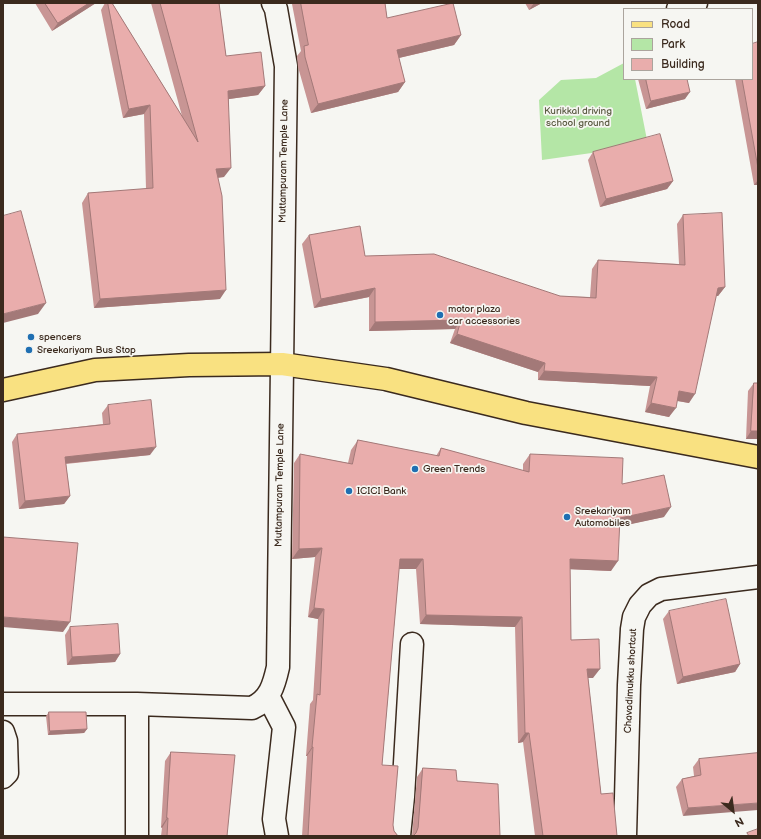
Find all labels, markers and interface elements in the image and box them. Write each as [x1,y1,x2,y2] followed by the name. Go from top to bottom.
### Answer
[623,8,753,80] legend
[661,17,690,32] text: Road
[661,37,685,52] text: Park
[661,57,705,72] text: Building
[277,99,291,223] street label: Muttampuram Temple Lane
[544,105,612,128] park label: Kurikkal driving school ground
[448,303,520,326] place label: motor plaza car accessories
[435,310,445,320] marker: motor plaza car accessories
[39,331,81,343] place label: spencers
[26,332,36,342] marker: spencers
[37,344,136,356] place label: Sreekariyam Bus Stop
[24,345,34,355] marker: Sreekariyam Bus Stop
[273,423,287,547] street label: Muttampuram Temple Lane
[423,463,485,475] place label: Green Trends
[410,464,420,474] marker: Green Trends
[357,485,406,497] place label: ICICI Bank
[344,486,354,496] marker: ICICI Bank
[575,505,631,528] place label: Sreekariyam Automobiles
[562,512,572,522] marker: Sreekariyam Automobiles
[622,628,640,734] street label: Chavadimukku shortcut
[713,791,753,831] north arrow
[732,814,746,830] text: N

